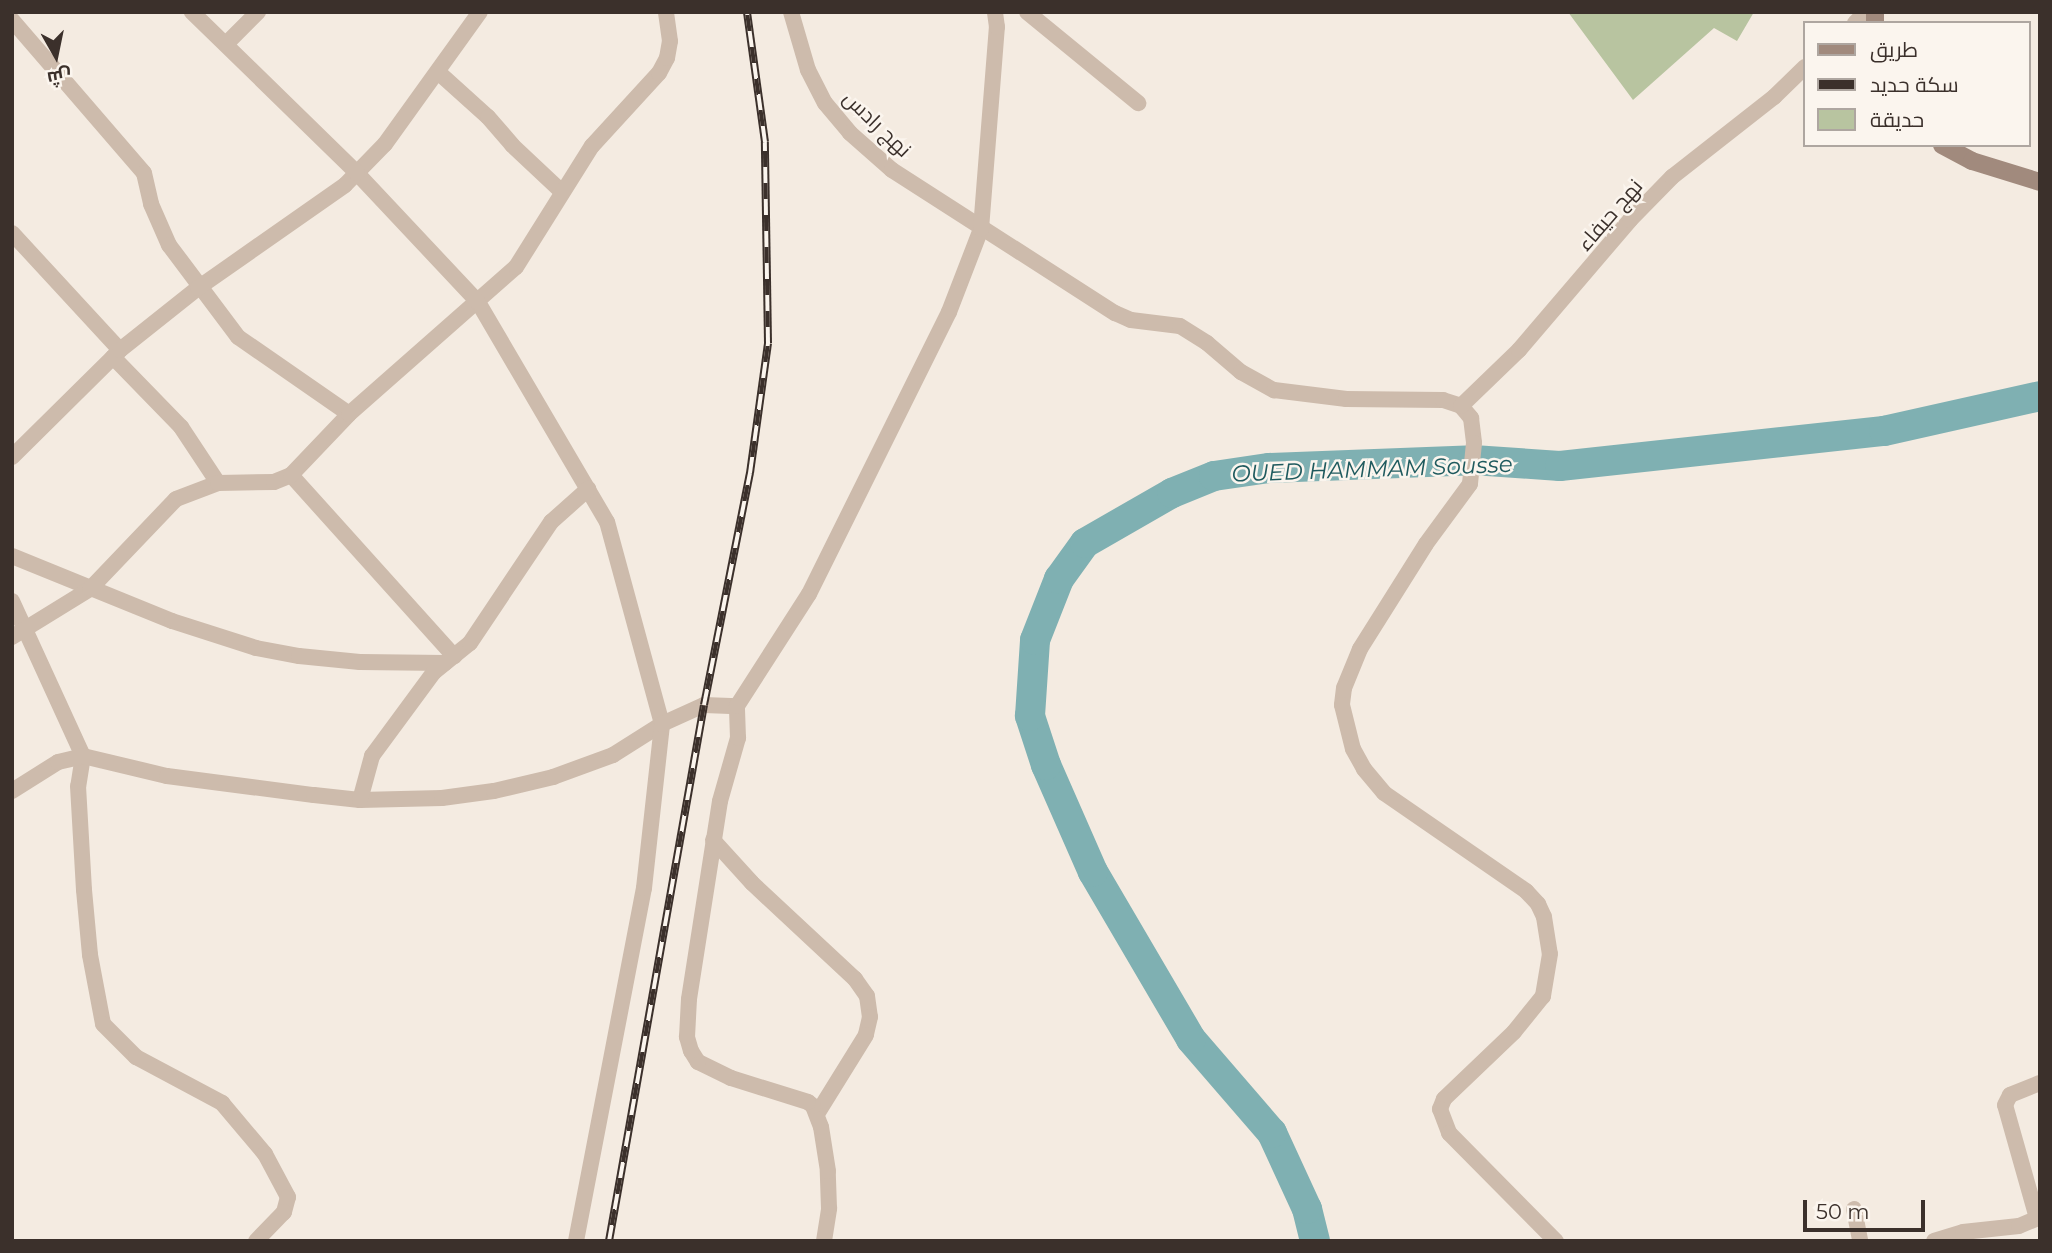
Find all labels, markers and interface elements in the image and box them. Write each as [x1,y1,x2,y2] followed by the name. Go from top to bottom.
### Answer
[21,21,91,91] north arrow
[1804,21,2031,147] legend
[1870,37,1918,62] text: طريق
[46,64,73,91] text: ش
[1870,72,1959,97] text: سكة حديد
[838,85,916,163] street label: نهج رادس
[1870,107,1924,132] text: حديقة
[1572,174,1648,256] street label: نهج حيفاء
[1231,450,1513,488] water label: OUED HAMMAM Sousse
[1807,1186,1930,1230] scale bar
[1816,1199,1870,1224] text: 50 m

